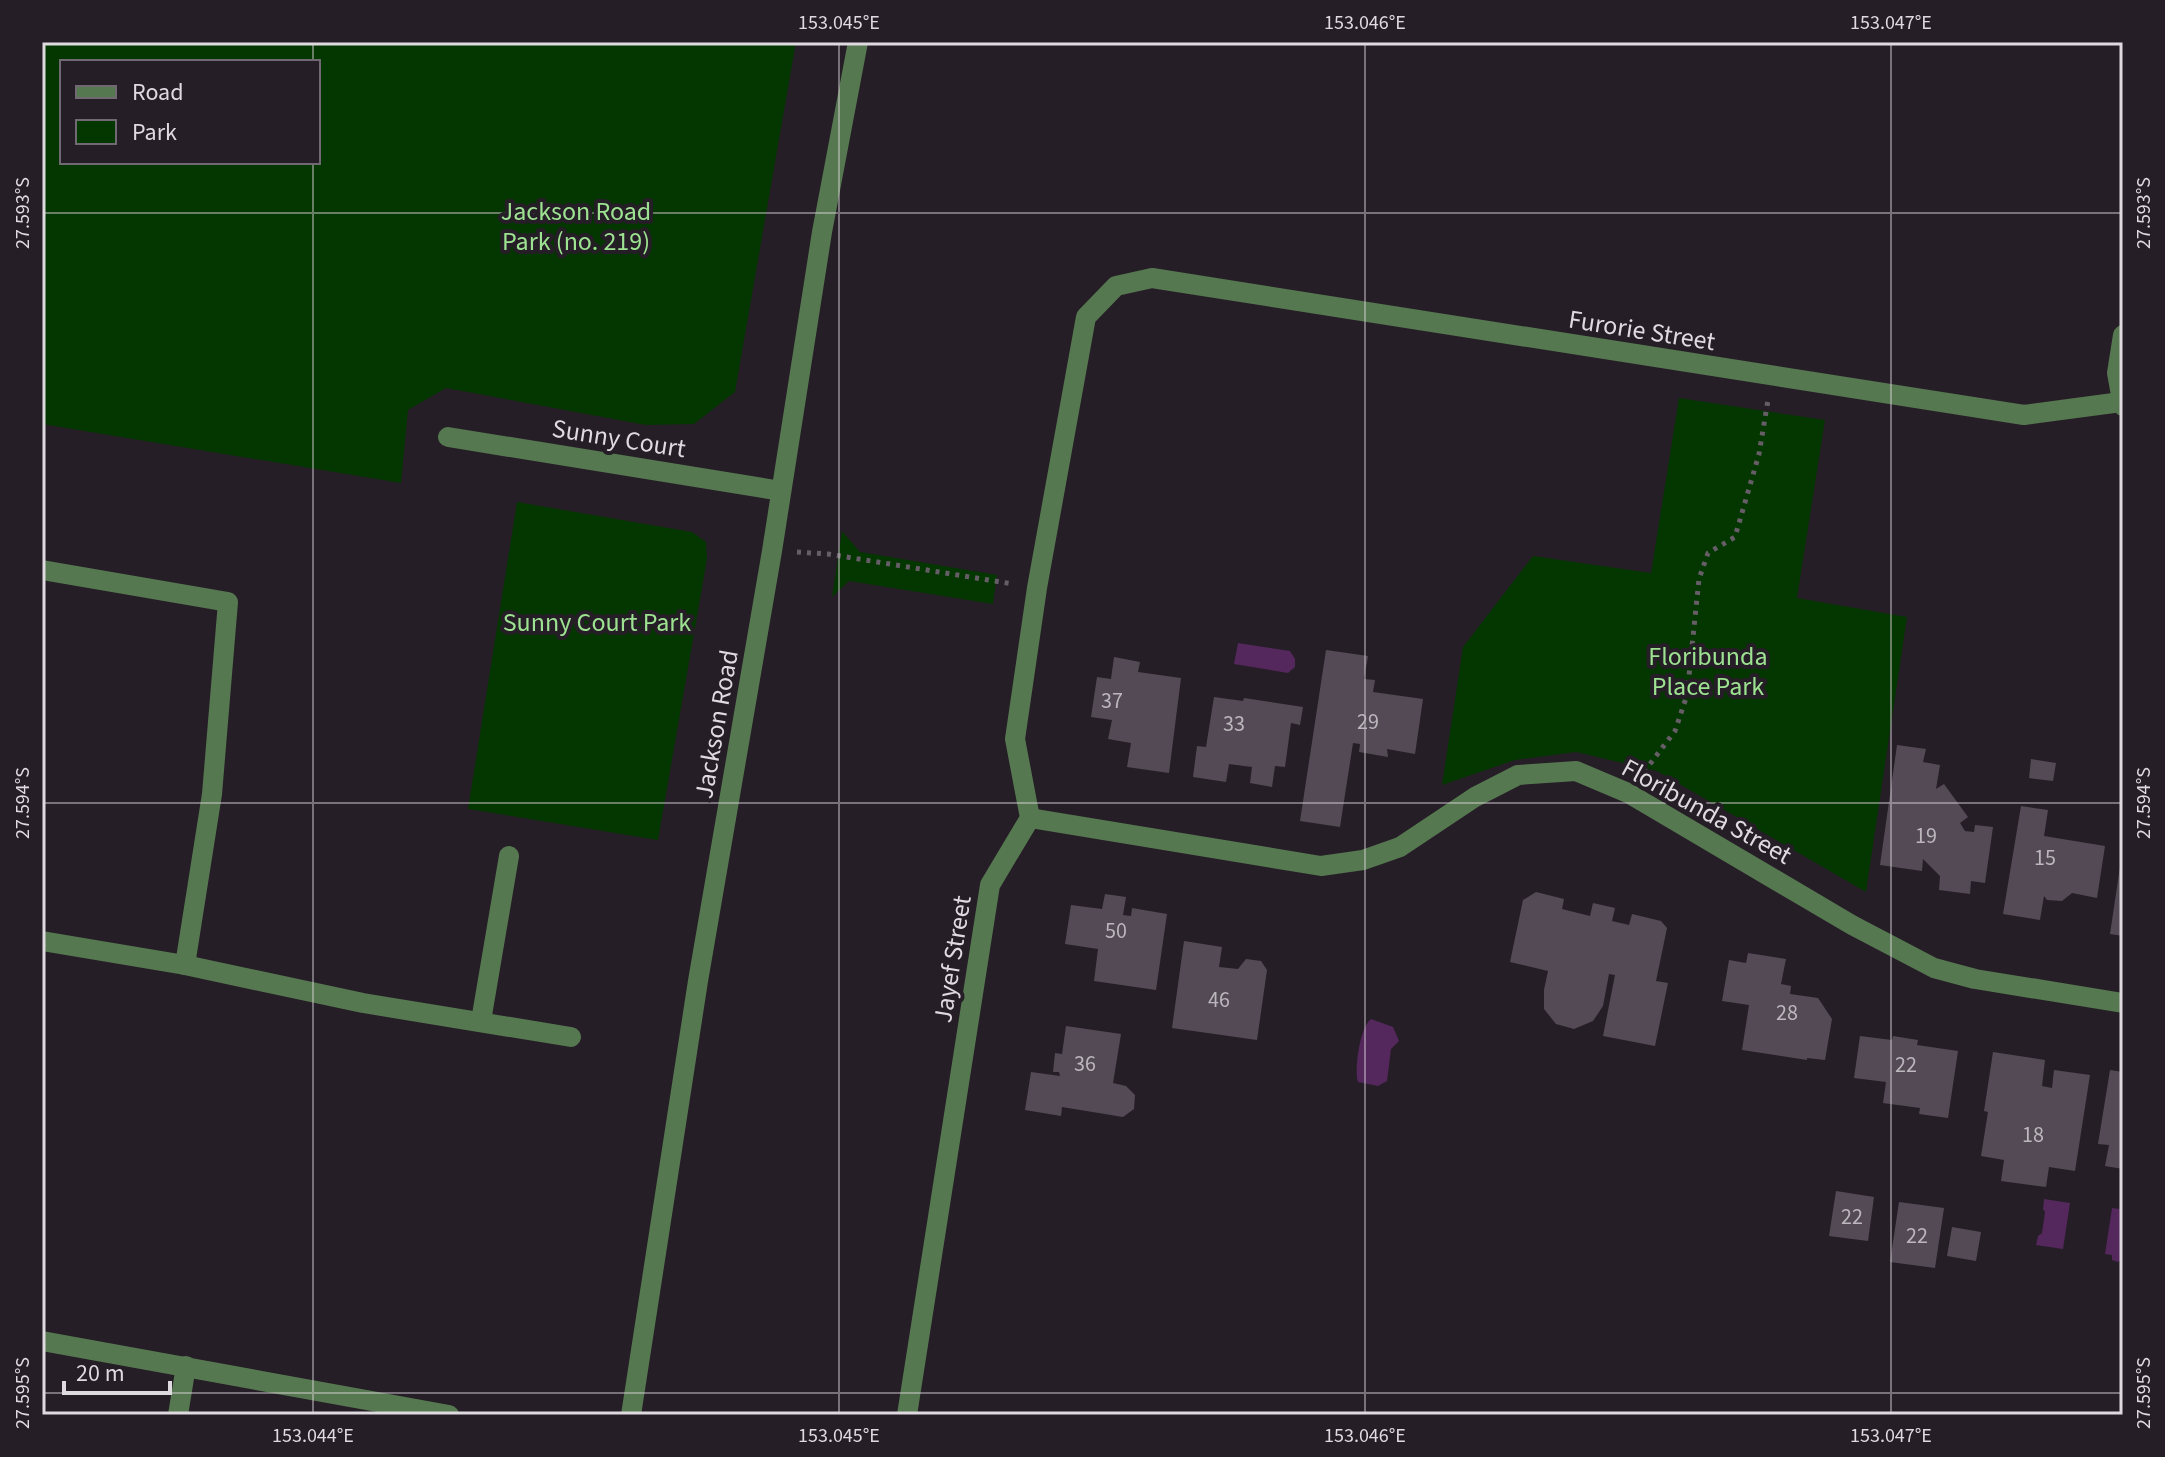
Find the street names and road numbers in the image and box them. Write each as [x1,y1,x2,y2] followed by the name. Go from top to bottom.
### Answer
[1566,301,1718,360] street label: Furorie Street
[549,410,689,467] street label: Sunny Court
[685,647,748,801] street label: Jackson Road
[1615,749,1799,874] street label: Floribunda Street
[924,893,981,1025] street label: Jayef Street

